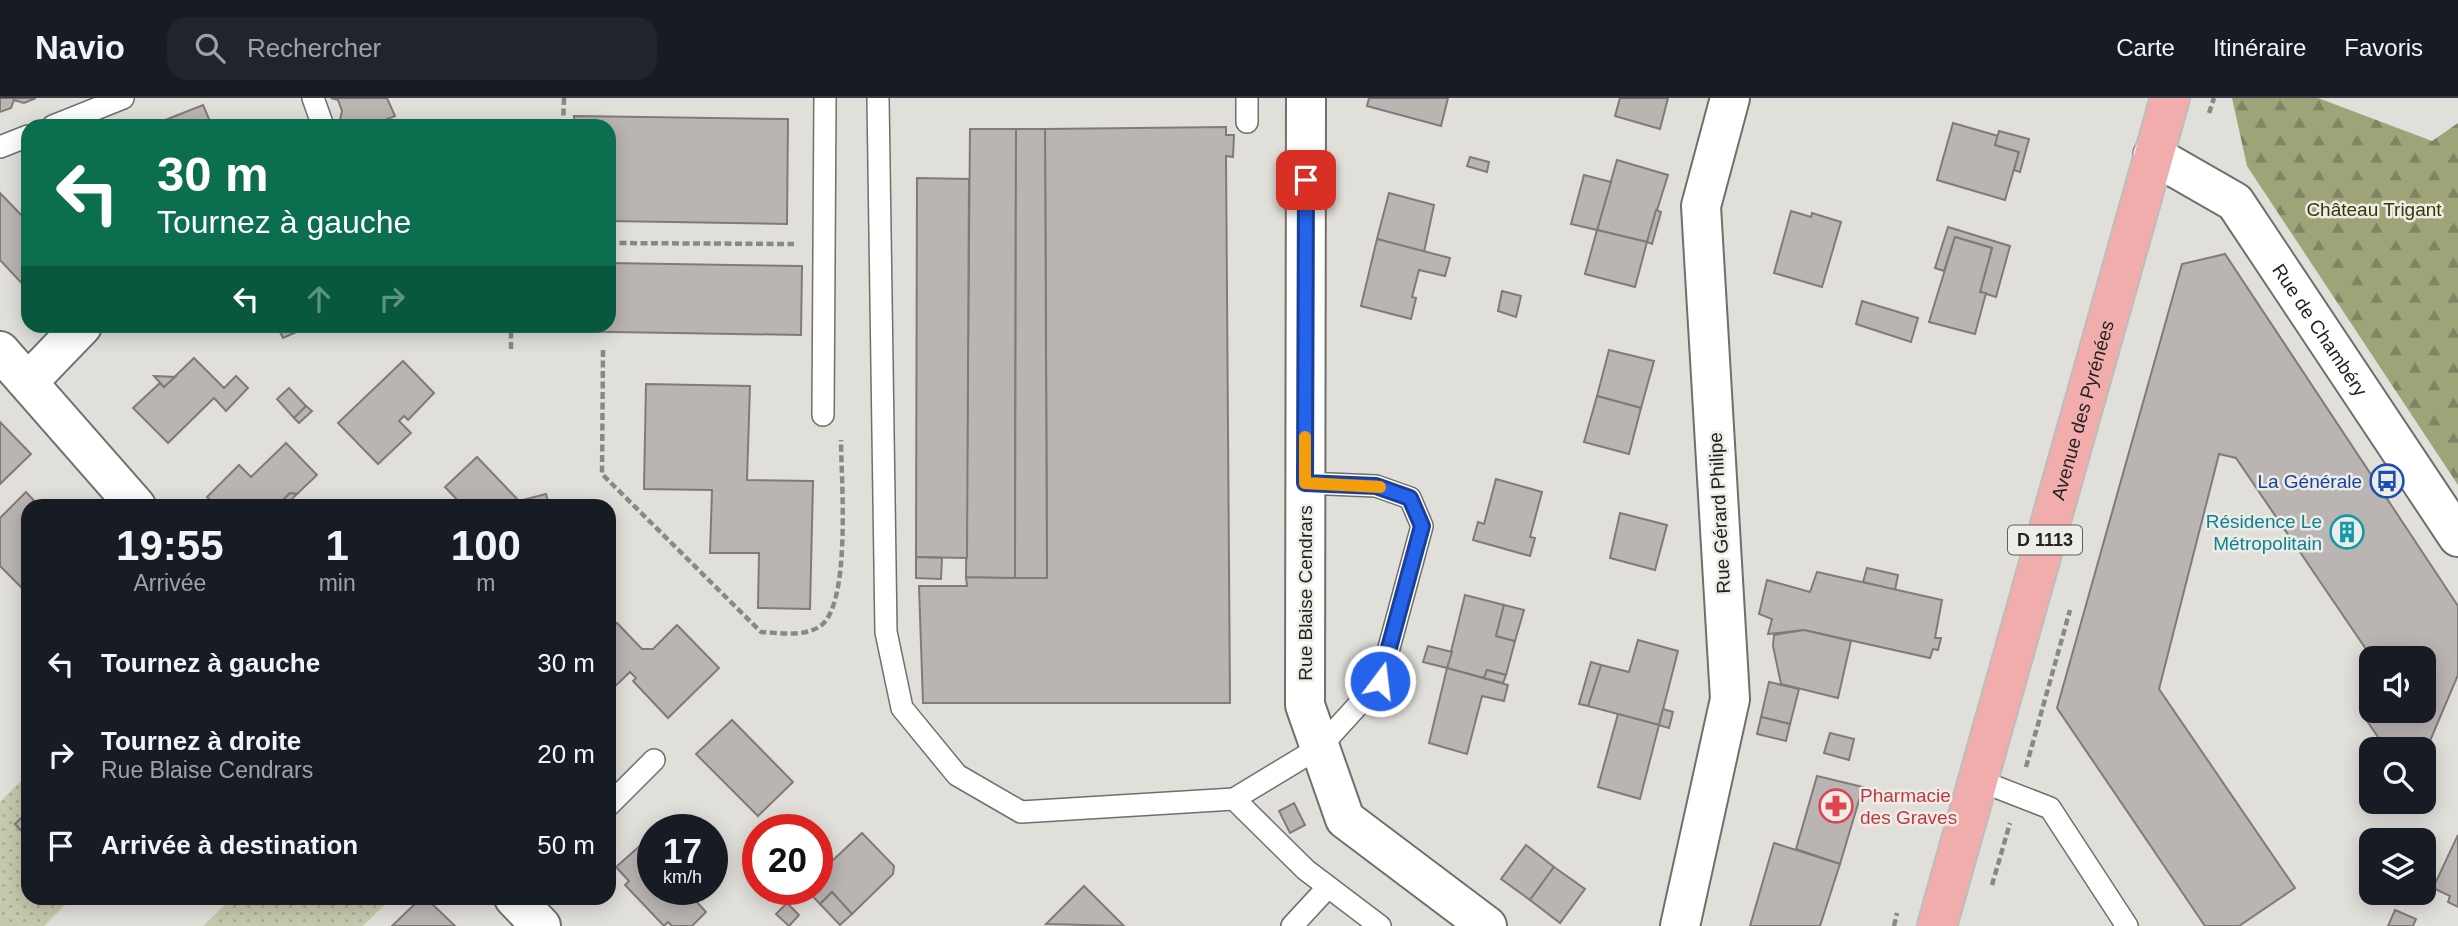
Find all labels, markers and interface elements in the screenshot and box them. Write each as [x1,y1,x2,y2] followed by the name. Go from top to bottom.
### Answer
[167,17,657,80] search box
[35,29,125,66] text: Navio
[191,29,229,67] icon: search
[247,33,381,63] text: Rechercher
[2116,34,2175,61] text: Carte
[2213,34,2306,61] text: Itinéraire
[2344,34,2423,61] text: Favoris
[42,147,133,238] icon: left
[157,147,269,201] text: 30 m
[1276,150,1336,210] pin
[1287,161,1325,199] icon: arrive
[2306,199,2442,220] park label: Château Trigant
[157,204,411,240] text: Tournez à gauche
[2268,260,2371,401] street label: Rue de Chambéry
[227,280,265,318] icon: left
[300,280,338,318] icon: ahead
[373,280,411,318] icon: right
[2047,318,2118,502] street label: Avenue des Pyrénées
[1705,432,1734,594] street label: Rue Gérard Philipe
[2368,462,2406,500] bus stop icon: La Générale
[2257,471,2362,492] place label: La Générale
[1295,505,1316,681] street label: Rue Blaise Cendrars
[2206,511,2322,554] place label: Résidence Le Métropolitain
[2328,513,2366,551] building icon: Résidence Le Métropolitain
[116,522,224,569] text: 19:55
[325,522,349,569] text: 1
[451,522,521,569] text: 100
[2008,526,2082,555] road number: D 1113
[133,570,206,596] text: Arrivée
[319,570,356,596] text: min
[476,570,495,596] text: m
[1343,644,1417,718] position arrow
[42,645,80,683] icon: left
[2359,646,2436,905] map controls
[2359,646,2436,723] button: sound
[101,648,320,678] text: Tournez à gauche
[537,648,595,678] text: 30 m
[101,726,301,756] text: Tournez à droite
[42,736,80,774] icon: right
[2359,737,2436,814] button: search
[537,739,595,769] text: 20 m
[101,757,313,783] text: Rue Blaise Cendrars
[1860,785,1957,828] place label: Pharmacie des Graves
[1817,787,1855,825] pharmacy icon: Pharmacie des Graves
[742,814,833,905] speed limit sign: 20
[42,827,80,865] icon: arrive
[2359,828,2436,905] button: layers
[101,830,358,860] text: Arrivée à destination
[537,830,595,860] text: 50 m
[663,831,702,870] text: 17
[663,867,702,887] text: km/h

